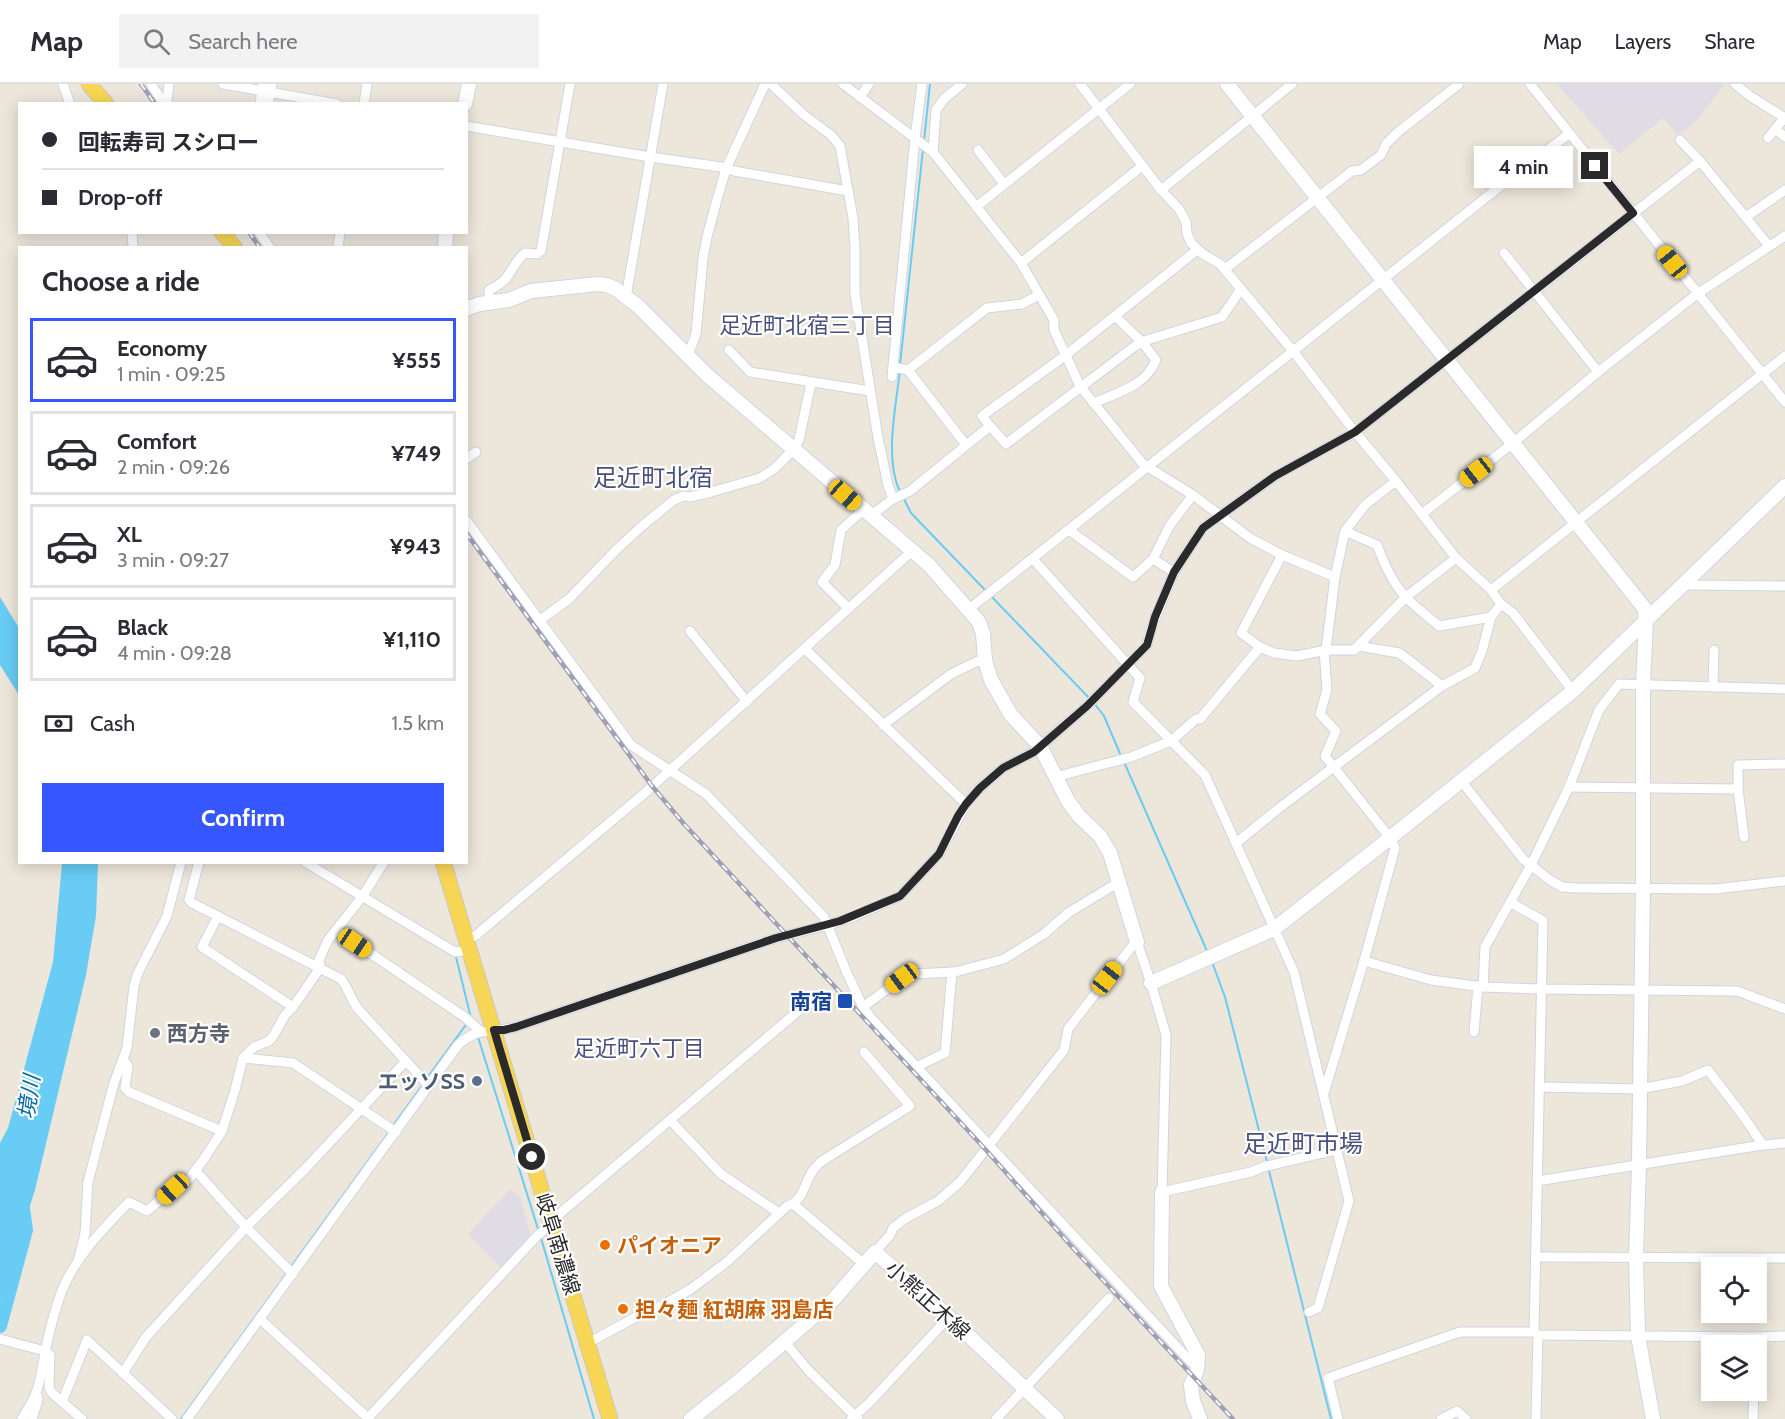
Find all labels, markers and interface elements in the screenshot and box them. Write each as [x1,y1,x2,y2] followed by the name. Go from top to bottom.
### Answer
[119,14,539,68] search box
[30,24,83,58] text: Map
[140,25,173,58] icon: search
[188,28,297,55] text: Search here
[1543,29,1582,54] text: Map
[1615,29,1671,54] text: Layers
[1704,29,1755,54] text: Share
[78,129,259,156] text: 回転寿司 スシロー
[1475,145,1574,187] callout: 4 min
[1581,152,1608,179] route end
[1498,155,1549,179] text: 4 min
[78,184,162,211] text: Drop-off
[1654,242,1690,282] car
[42,265,200,298] text: Choose a ride
[719,312,895,339] district label: 足近町北宿三丁目
[45,333,99,387] icon: car
[117,335,207,362] text: Economy
[392,347,441,374] text: ¥555
[117,362,226,386] text: 1 min · 09:25
[45,426,99,480] icon: car
[117,428,196,455] text: Comfort
[391,440,441,467] text: ¥749
[1456,454,1496,490] car
[117,455,230,479] text: 2 min · 09:26
[593,463,713,492] district label: 足近町北宿
[826,476,864,514] car
[45,519,99,573] icon: car
[117,521,142,548] text: XL
[390,533,441,560] text: ¥943
[117,548,229,572] text: 3 min · 09:27
[45,612,99,666] icon: car
[117,614,168,641] text: Black
[383,626,441,653] text: ¥1,110
[117,641,232,665] text: 4 min · 09:28
[42,707,75,740] icon: cash
[90,710,135,737] text: Cash
[392,711,444,735] text: 1.5 km
[42,783,444,852] button: Confirm
[335,925,375,961] car
[1089,958,1125,998] car
[882,960,922,996] car
[790,989,832,1014] place label: 南宿
[836,992,854,1010] marker: 南宿
[167,1021,230,1046] place label: 西方寺
[148,1026,162,1040] marker: 西方寺
[573,1035,705,1062] district label: 足近町六丁目
[378,1069,465,1094] place label: エッソSS
[13,1071,46,1121] water label: 境川
[470,1074,484,1088] marker: エッソSS
[1243,1129,1363,1158] district label: 足近町市場
[518,1143,545,1170] route start
[154,1170,192,1208] car
[531,1190,585,1298] street label: 岐阜南濃線
[617,1233,722,1258] place label: パイオニア
[598,1238,612,1252] marker: パイオニア
[881,1256,975,1344] street label: 小熊正木線
[1701,1257,1767,1401] map controls
[1701,1257,1767,1323] button: locate
[635,1297,833,1322] place label: 担々麺 紅胡麻 羽島店
[616,1302,630,1316] marker: 担々麺 紅胡麻 羽島店
[1701,1335,1767,1401] button: layers

